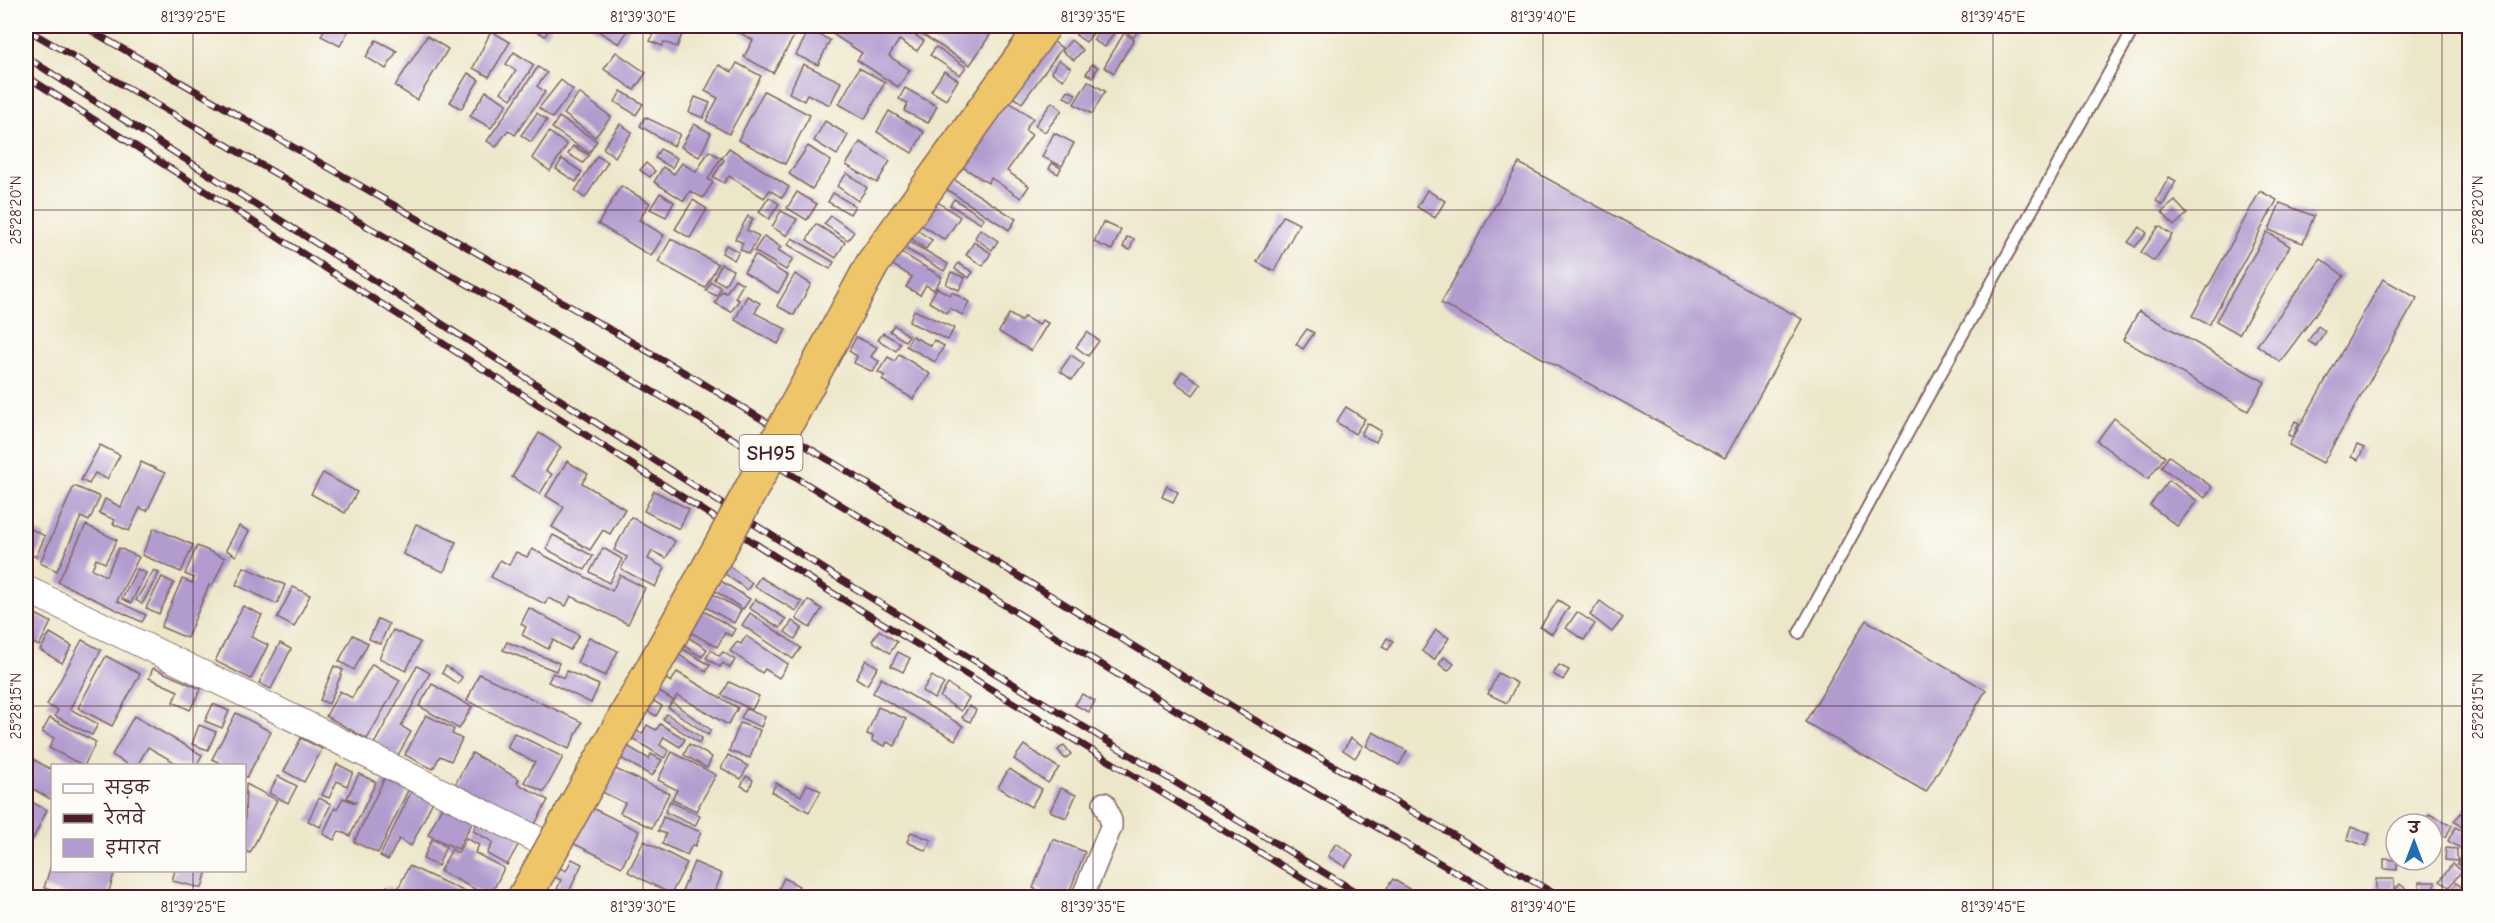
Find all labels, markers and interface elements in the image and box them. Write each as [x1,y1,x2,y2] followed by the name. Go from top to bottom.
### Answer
[160,8,226,26] text: 81°39'25"E
[610,8,676,26] text: 81°39'30"E
[1061,8,1125,26] text: 81°39'35"E
[1510,8,1576,26] text: 81°39'40"E
[1961,8,2025,26] text: 81°39'45"E
[7,175,25,245] text: 25°28'20"N
[2469,175,2487,245] text: 25°28'20"N
[740,435,802,471] road number: SH95
[7,673,25,739] text: 25°28'15"N
[2469,673,2487,739] text: 25°28'15"N
[51,764,246,872] legend
[104,778,150,799] text: सड़क
[103,802,146,829] text: रेलवे
[2384,812,2444,872] north arrow
[2407,819,2421,837] text: उ
[105,838,161,859] text: इमारत
[160,898,226,916] text: 81°39'25"E
[610,898,676,916] text: 81°39'30"E
[1061,898,1125,916] text: 81°39'35"E
[1510,898,1576,916] text: 81°39'40"E
[1961,898,2025,916] text: 81°39'45"E

